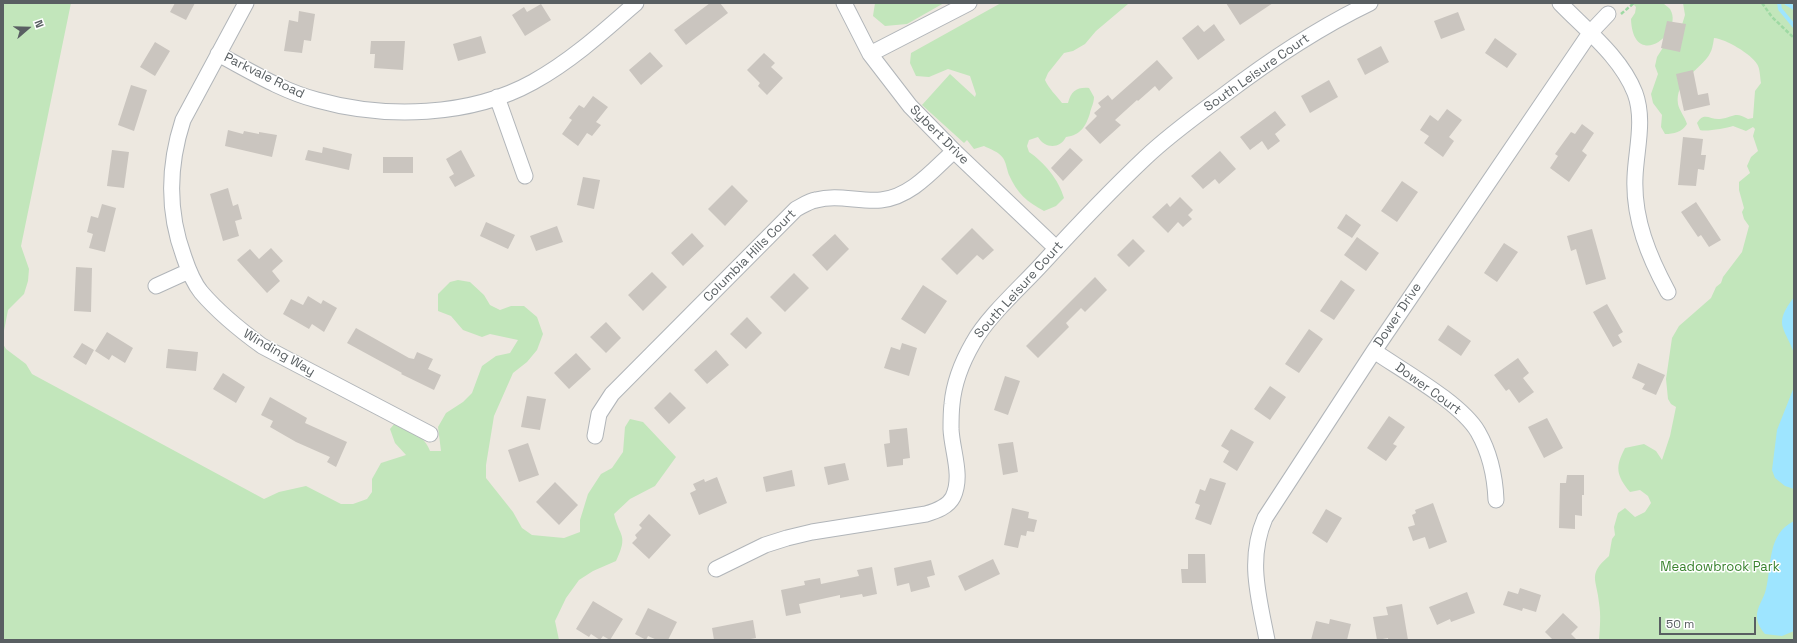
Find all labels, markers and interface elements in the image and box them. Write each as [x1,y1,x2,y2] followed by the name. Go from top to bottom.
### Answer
[8,8,48,48] north arrow
[31,18,47,30] text: N
[1201,31,1313,115] street label: South Leisure Court
[221,50,307,102] street label: Parkvale Road
[906,102,972,168] street label: Sybert Drive
[700,206,800,306] street label: Columbia Hills Court
[971,238,1067,342] street label: South Leisure Court
[1371,280,1425,350] street label: Dower Drive
[240,326,318,380] street label: Winding Way
[1392,360,1464,418] street label: Dower Court
[1660,559,1780,575] park label: Meadowbrook Park
[1661,609,1758,635] scale bar
[1666,616,1694,632] text: 50 m

